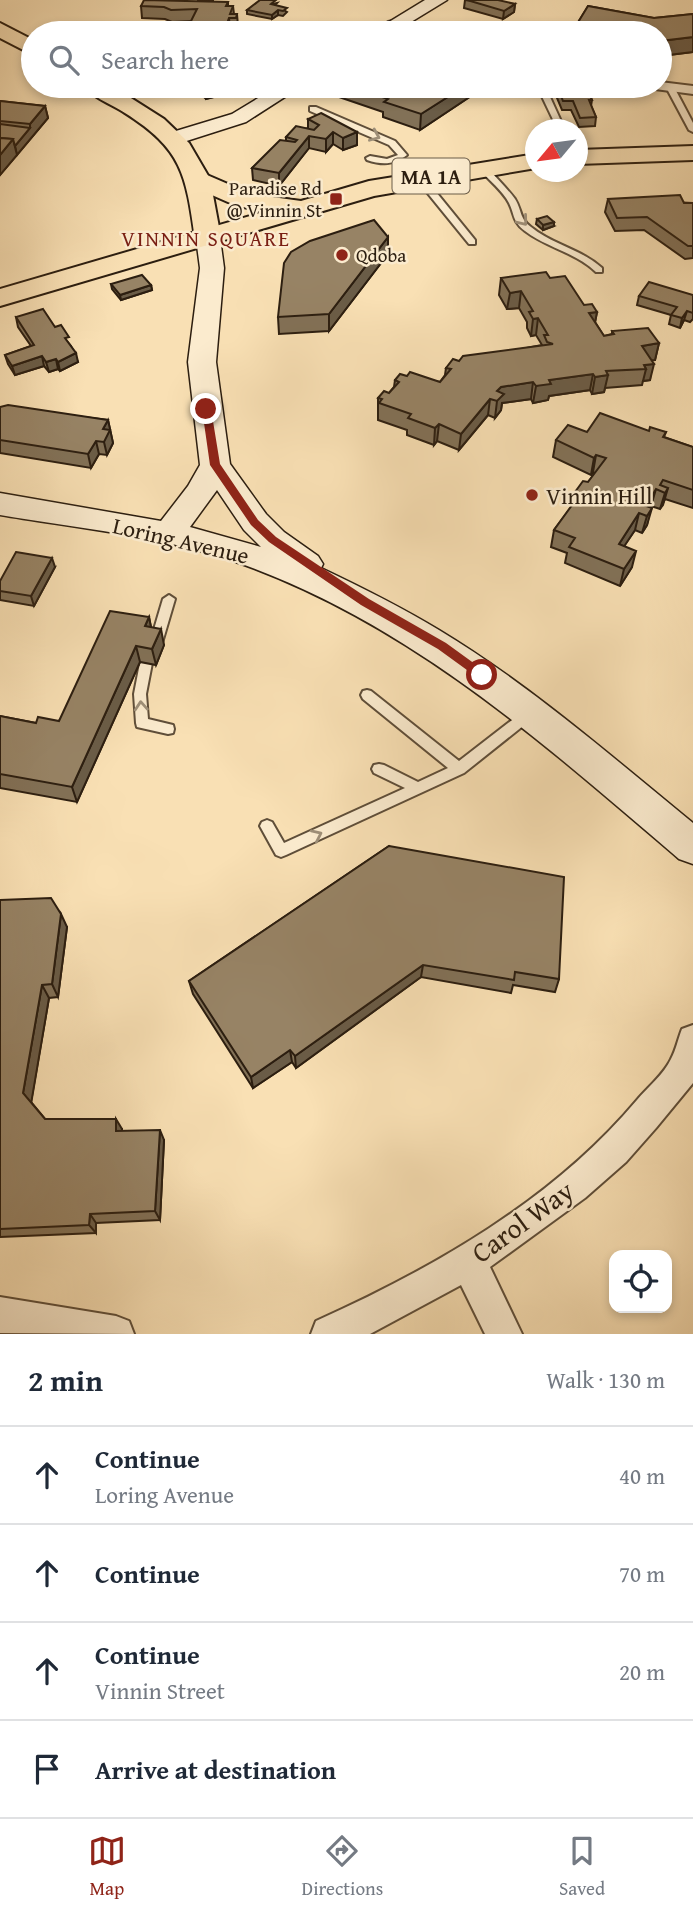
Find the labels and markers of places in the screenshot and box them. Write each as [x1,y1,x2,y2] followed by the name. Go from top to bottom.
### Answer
[227,174,323,224] place label: Paradise Rd @ Vinnin St
[328,191,344,207] marker: Paradise Rd @ Vinnin St
[356,241,406,269] place label: Qdoba
[334,247,350,263] marker: Qdoba
[546,479,652,512] place label: Vinnin Hill
[524,487,540,503] marker: Vinnin Hill

